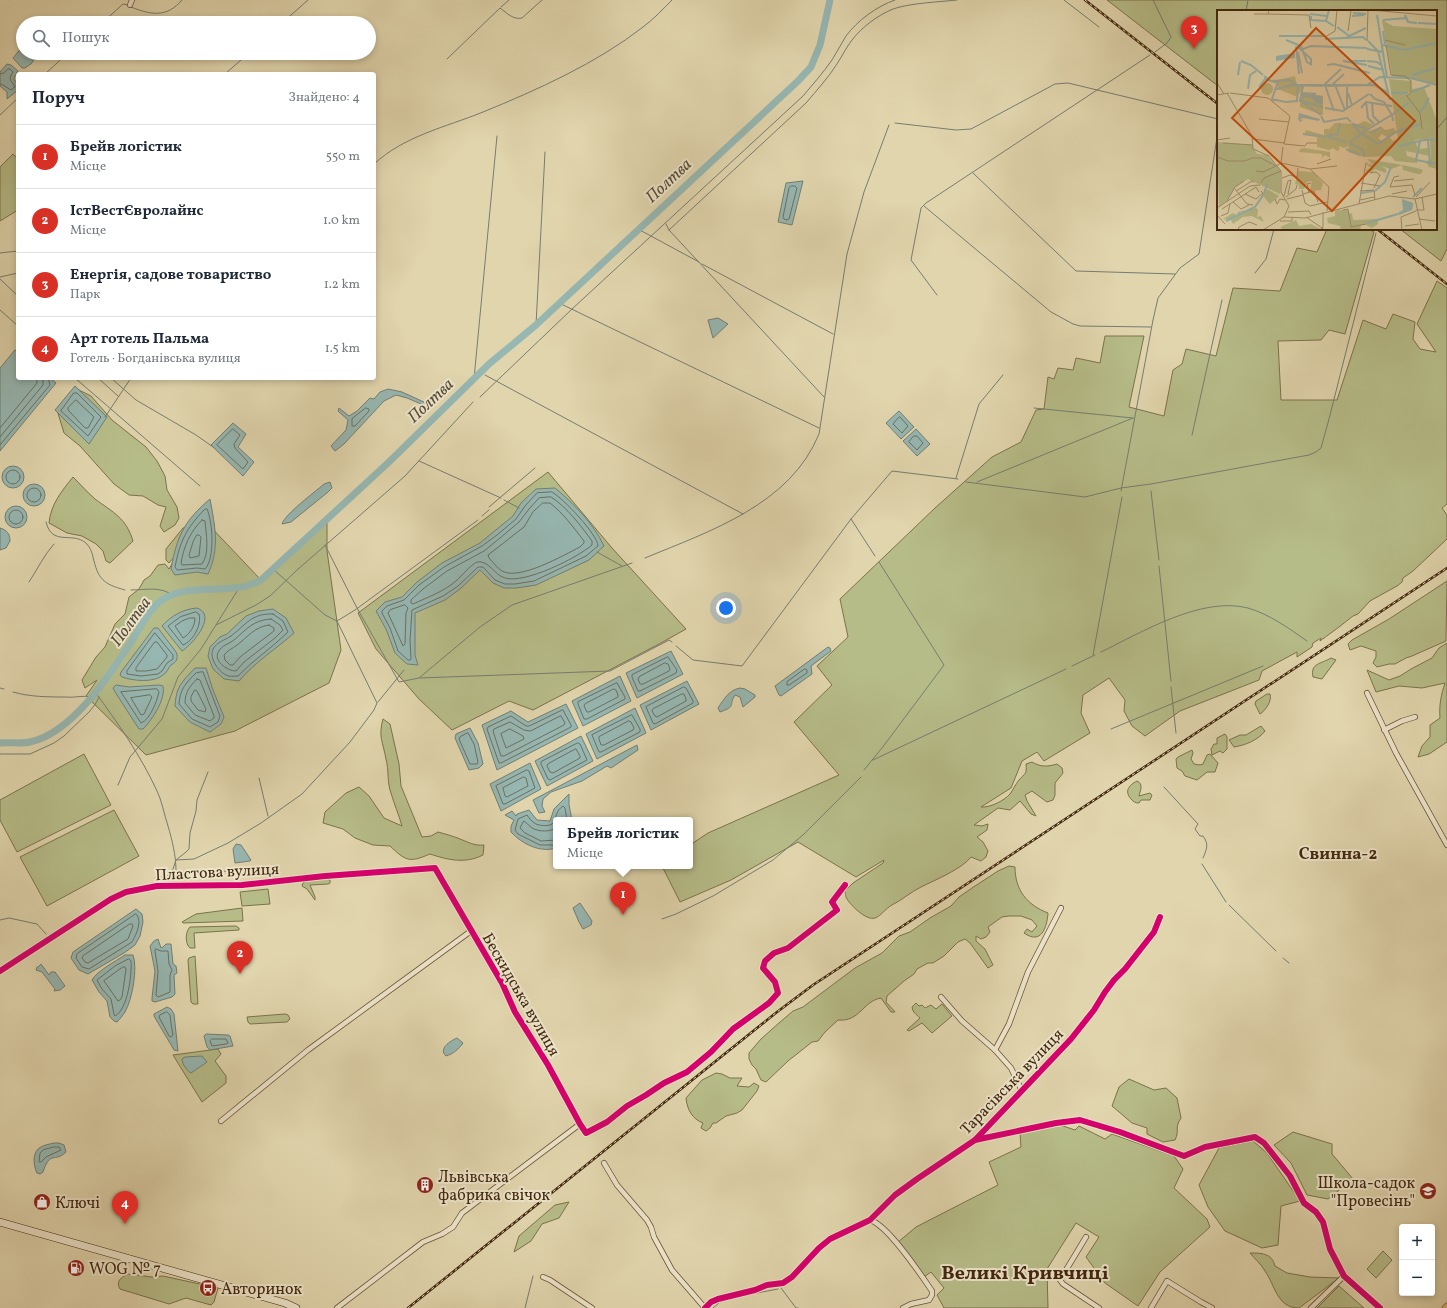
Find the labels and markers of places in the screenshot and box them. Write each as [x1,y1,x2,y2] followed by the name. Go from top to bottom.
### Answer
[1181,16,1207,49] pin: 3
[610,882,636,915] pin: 1
[227,941,253,974] pin: 2
[438,1167,551,1207] place label: Львівська фабрика свічок
[1317,1173,1415,1213] place label: Школа-садок "Провесінь"
[415,1175,435,1195] building icon: Львівська фабрика свічок
[1418,1181,1438,1201] school or university icon: Школа-садок "Провесінь"
[112,1191,138,1224] pin: 4
[32,1192,52,1212] shop icon: Ключі
[55,1193,100,1215] place label: Ключі
[66,1258,86,1278] fuel station icon: WOG № 7
[89,1259,161,1281] place label: WOG № 7
[198,1278,218,1298] bus stop icon: Авторинок
[221,1279,303,1301] place label: Авторинок

